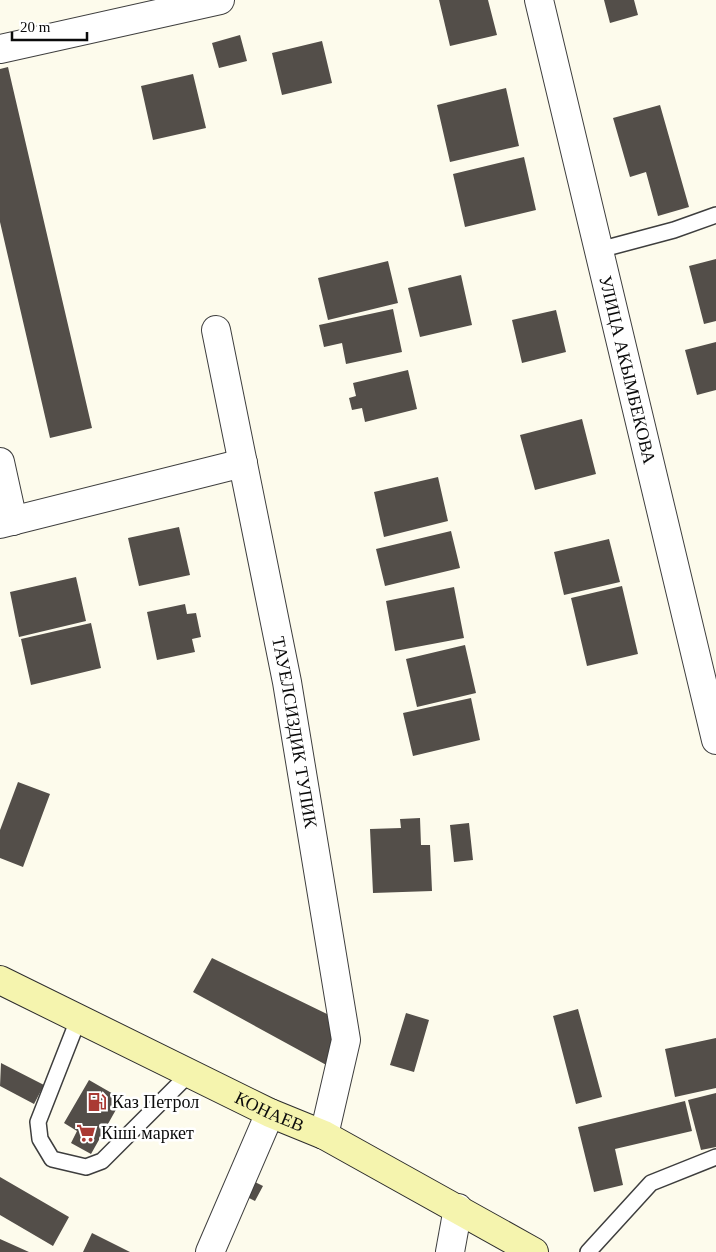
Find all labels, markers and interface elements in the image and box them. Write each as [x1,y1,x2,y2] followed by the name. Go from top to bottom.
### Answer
[12,10,88,42] scale bar
[20,19,51,35] text: 20 m
[595,273,660,466] street label: УЛИЦА АКЫМБЕКОВА
[268,635,321,830] street label: ТАУЕЛСИЗДИК ТУПИК
[232,1087,307,1136] street label: КОНАЕВ
[86,1091,108,1113] fuel station icon: Каз Петрол
[112,1092,199,1112] place label: Каз Петрол
[75,1122,97,1144] supermarket icon: Кіші маркет
[101,1123,194,1143] place label: Кіші маркет

